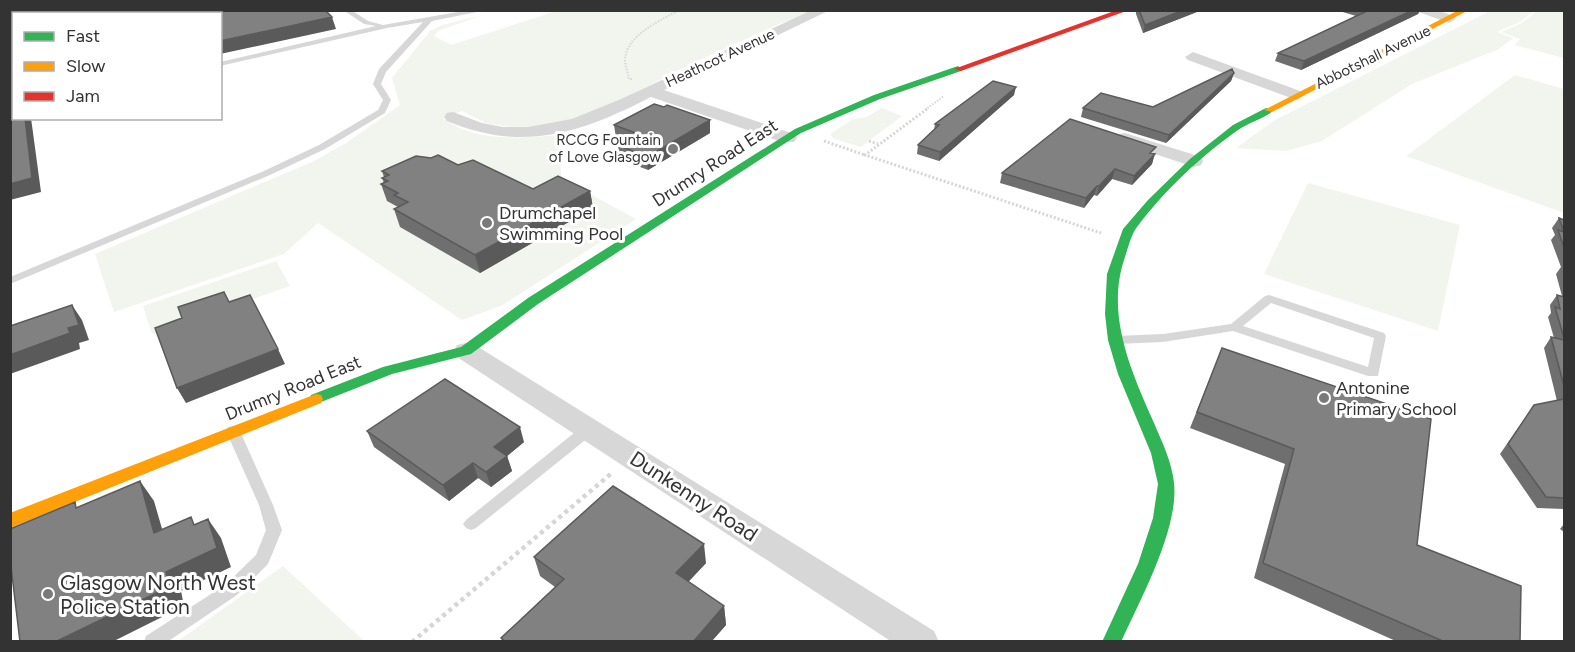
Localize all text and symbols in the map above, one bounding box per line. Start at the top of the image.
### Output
legend [12,12,222,120]
street label: Abbotshall Avenue [1312,21,1434,93]
text: Fast [66,25,100,47]
street label: Heathcot Avenue [663,25,777,91]
text: Slow [66,55,105,77]
text: Jam [66,85,100,107]
street label: Drumry Road East [648,114,782,212]
place label: RCCG Fountain of Love Glasgow [549,131,661,166]
marker: RCCG Fountain of Love Glasgow [666,142,680,156]
place label: Drumchapel Swimming Pool [499,202,623,245]
marker: Drumchapel Swimming Pool [480,216,494,230]
street label: Drumry Road East [222,351,364,425]
place label: Antonine Primary School [1336,377,1457,420]
marker: Antonine Primary School [1317,391,1331,405]
street label: Dunkenny Road [625,445,763,547]
place label: Glasgow North West Police Station [60,570,256,619]
marker: Glasgow North West Police Station [41,587,55,601]

